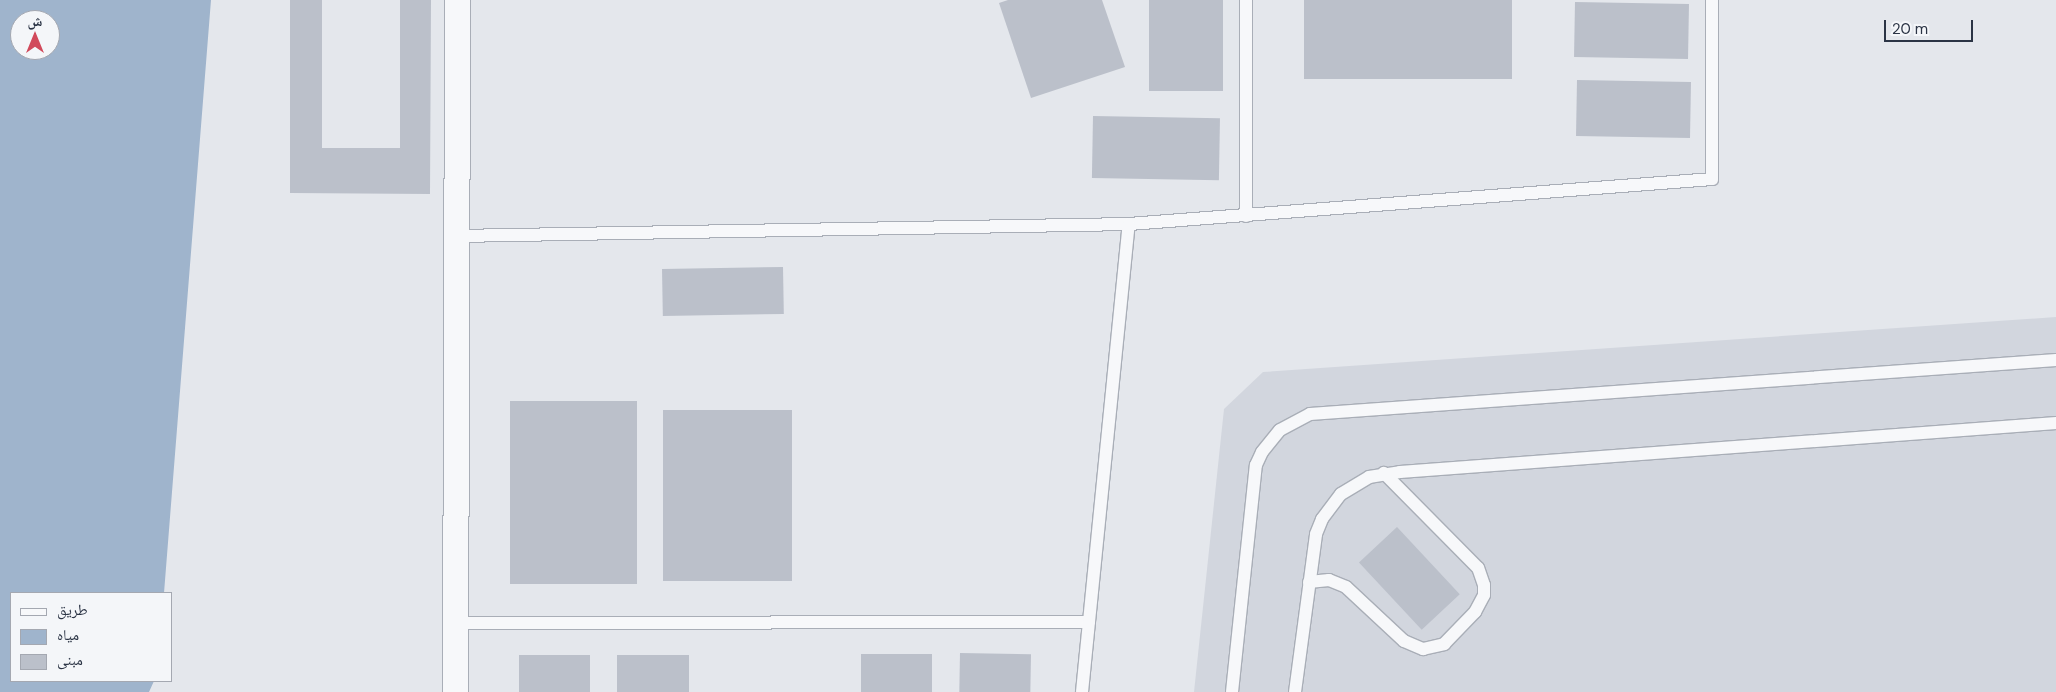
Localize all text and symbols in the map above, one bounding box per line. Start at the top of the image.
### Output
north arrow [10,10,60,60]
scale bar [1886,10,1975,42]
text: ش [28,12,42,30]
text: 20 m [1892,19,1928,39]
legend [10,592,172,682]
text: طريق [57,600,88,620]
text: مياه [57,625,79,645]
text: مبنى [57,650,83,670]

